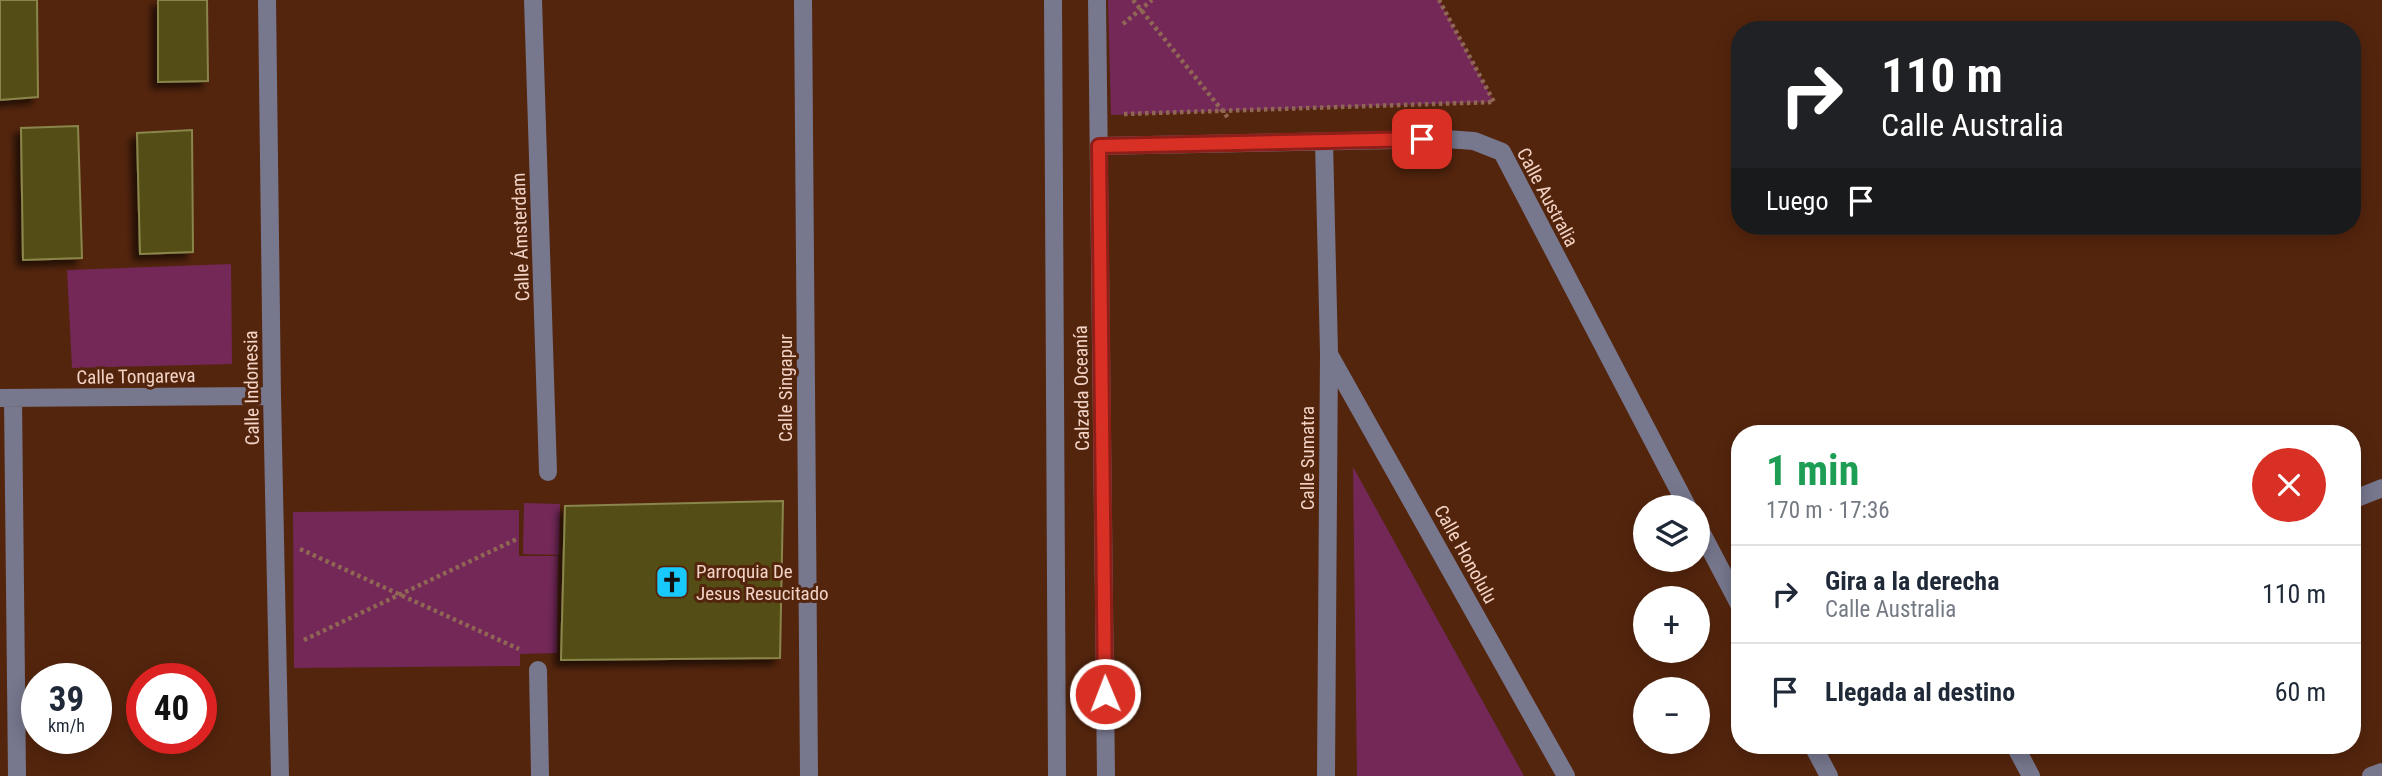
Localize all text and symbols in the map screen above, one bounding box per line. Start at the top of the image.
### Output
text: 110 m [1881,47,2003,104]
icon: right [1766,49,1857,140]
text: Calle Australia [1881,106,2064,144]
pin [1392,109,1452,169]
icon: arrive [1403,120,1441,158]
street label: Calle Australia [1512,144,1583,251]
street label: Calle Ámsterdam [507,172,534,302]
icon: arrive [1842,182,1880,220]
text: Luego [1766,186,1828,216]
street label: Calzada Oceanía [1069,325,1094,451]
street label: Calle Indonesia [239,330,264,446]
street label: Calle Singapur [774,334,797,442]
street label: Calle Tongareva [76,364,196,389]
street label: Calle Sumatra [1296,406,1319,510]
text: 1 min [1766,446,1859,495]
button: close [2252,448,2326,522]
map controls [1633,495,1710,754]
button: layers [1633,495,1710,572]
text: 170 m · 17:36 [1766,497,1890,524]
street label: Calle Honolulu [1429,501,1502,607]
place label: Parroquia De Jesus Resucitado [696,560,829,605]
church icon: Parroquia De Jesus Resucitado [653,563,691,601]
text: Gira a la derecha [1825,566,1999,596]
icon: right [1766,575,1804,613]
text: 110 m [2262,579,2326,609]
button: + [1633,586,1710,663]
text: Calle Australia [1825,596,1956,623]
position arrow [1068,657,1142,731]
speed limit sign: 40 [126,663,217,754]
icon: arrive [1766,673,1804,711]
button: − [1633,677,1710,754]
text: Llegada al destino [1825,677,2015,707]
text: 60 m [2275,677,2326,707]
text: 39 [49,679,84,720]
text: km/h [48,715,85,736]

